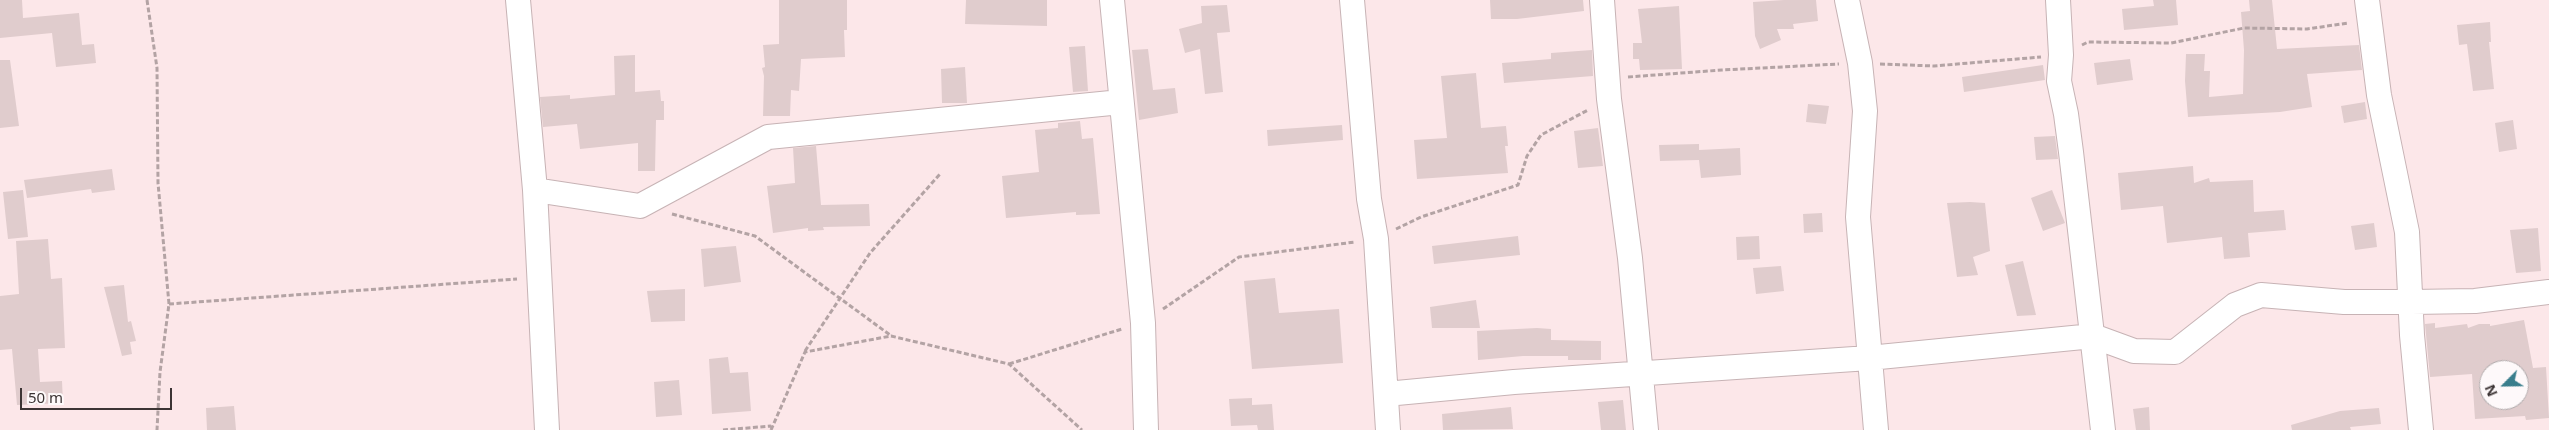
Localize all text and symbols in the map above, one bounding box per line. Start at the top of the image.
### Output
north arrow [2479,360,2529,410]
scale bar [22,378,175,410]
text: N [2480,382,2502,400]
text: 50 m [28,387,63,407]

